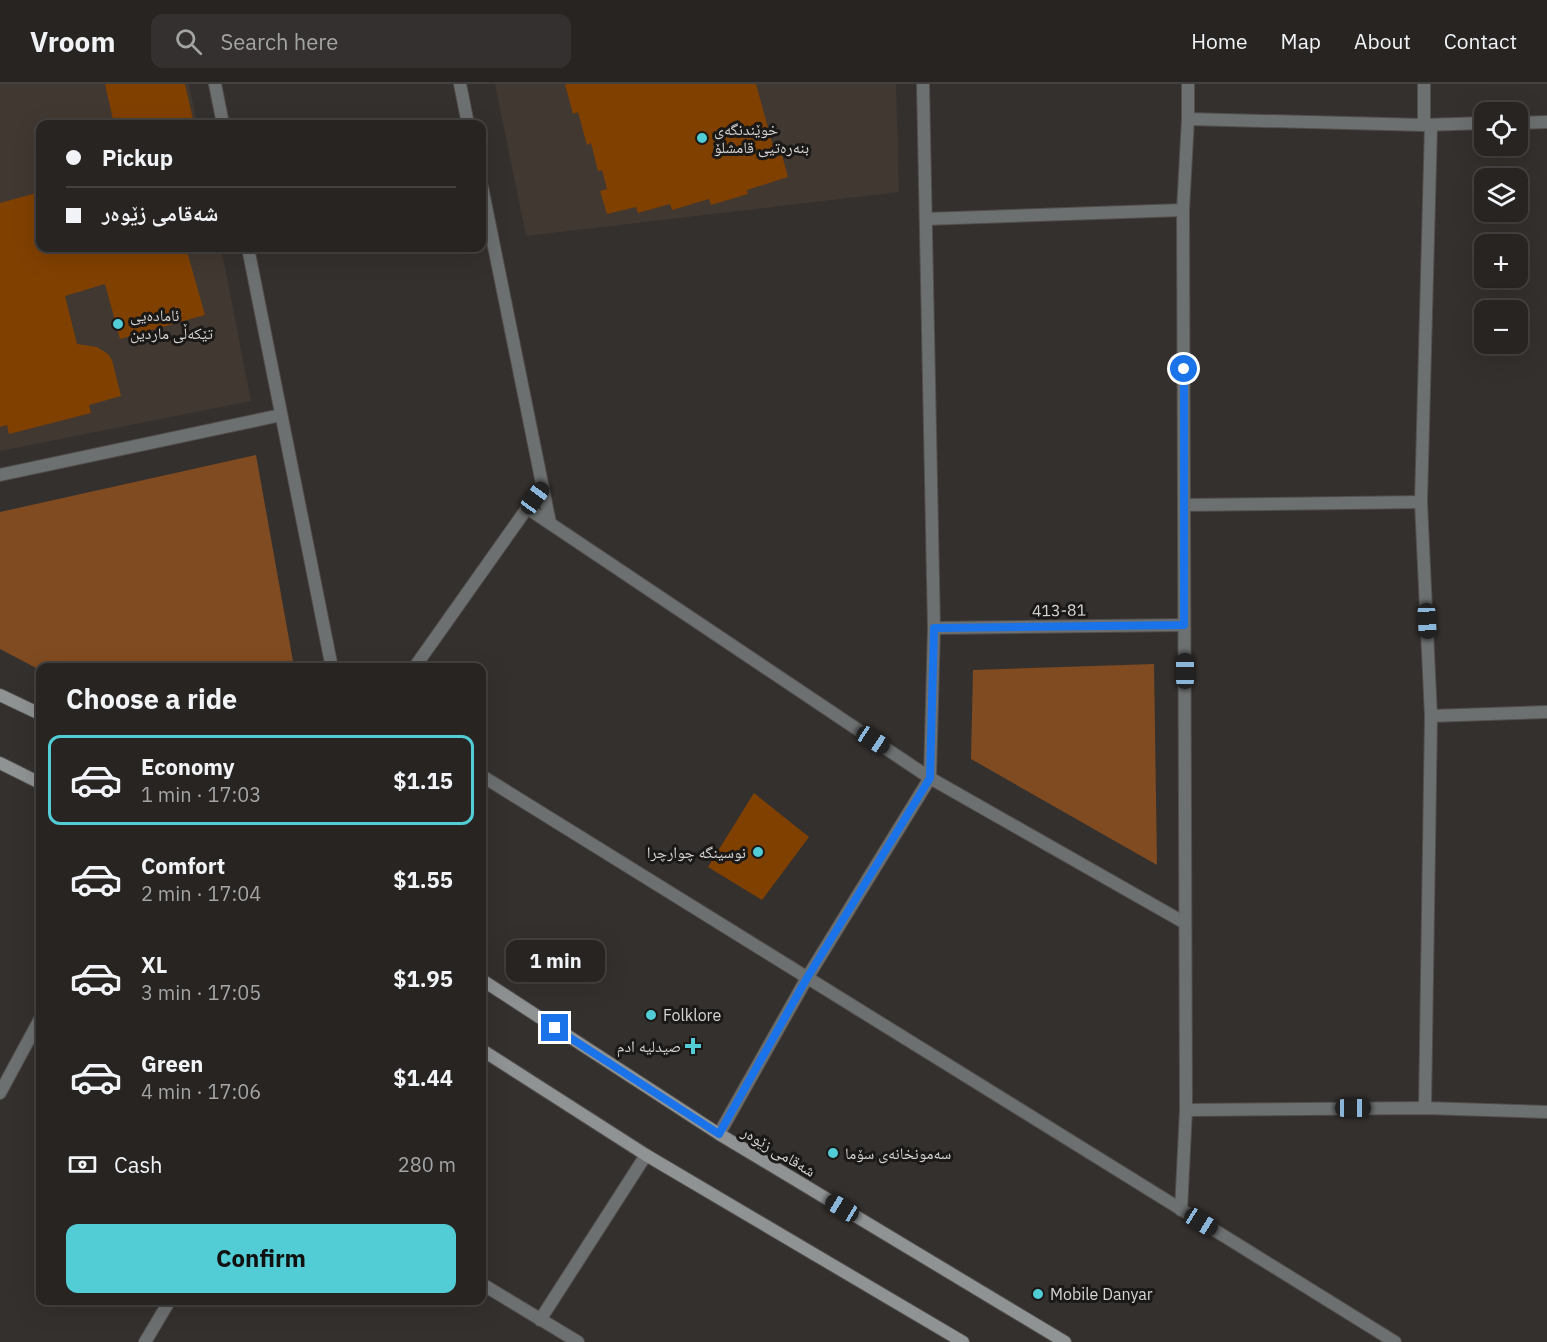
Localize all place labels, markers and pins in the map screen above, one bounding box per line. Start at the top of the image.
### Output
place label: خوێندنگەی بنەرەتیی قامشلۆ [714,119,809,158]
marker: خوێندنگەی بنەرەتیی قامشلۆ [695,131,709,145]
place label: ئامادەیی تێکەڵی ماردین [130,305,213,344]
marker: ئامادەیی تێکەڵی ماردین [111,317,125,331]
place label: نوسینگە چوارچرا [647,842,746,862]
marker: نوسینگە چوارچرا [751,845,765,859]
place label: Folklore [663,1005,721,1025]
marker: Folklore [644,1008,658,1022]
place label: صیدلیە ادم [617,1036,681,1057]
marker: صیدلیە ادم [686,1039,700,1053]
place label: سەمونخانەی سۆما [845,1143,951,1164]
marker: سەمونخانەی سۆما [826,1146,840,1160]
place label: Mobile Danyar [1050,1284,1153,1304]
marker: Mobile Danyar [1031,1287,1045,1301]

